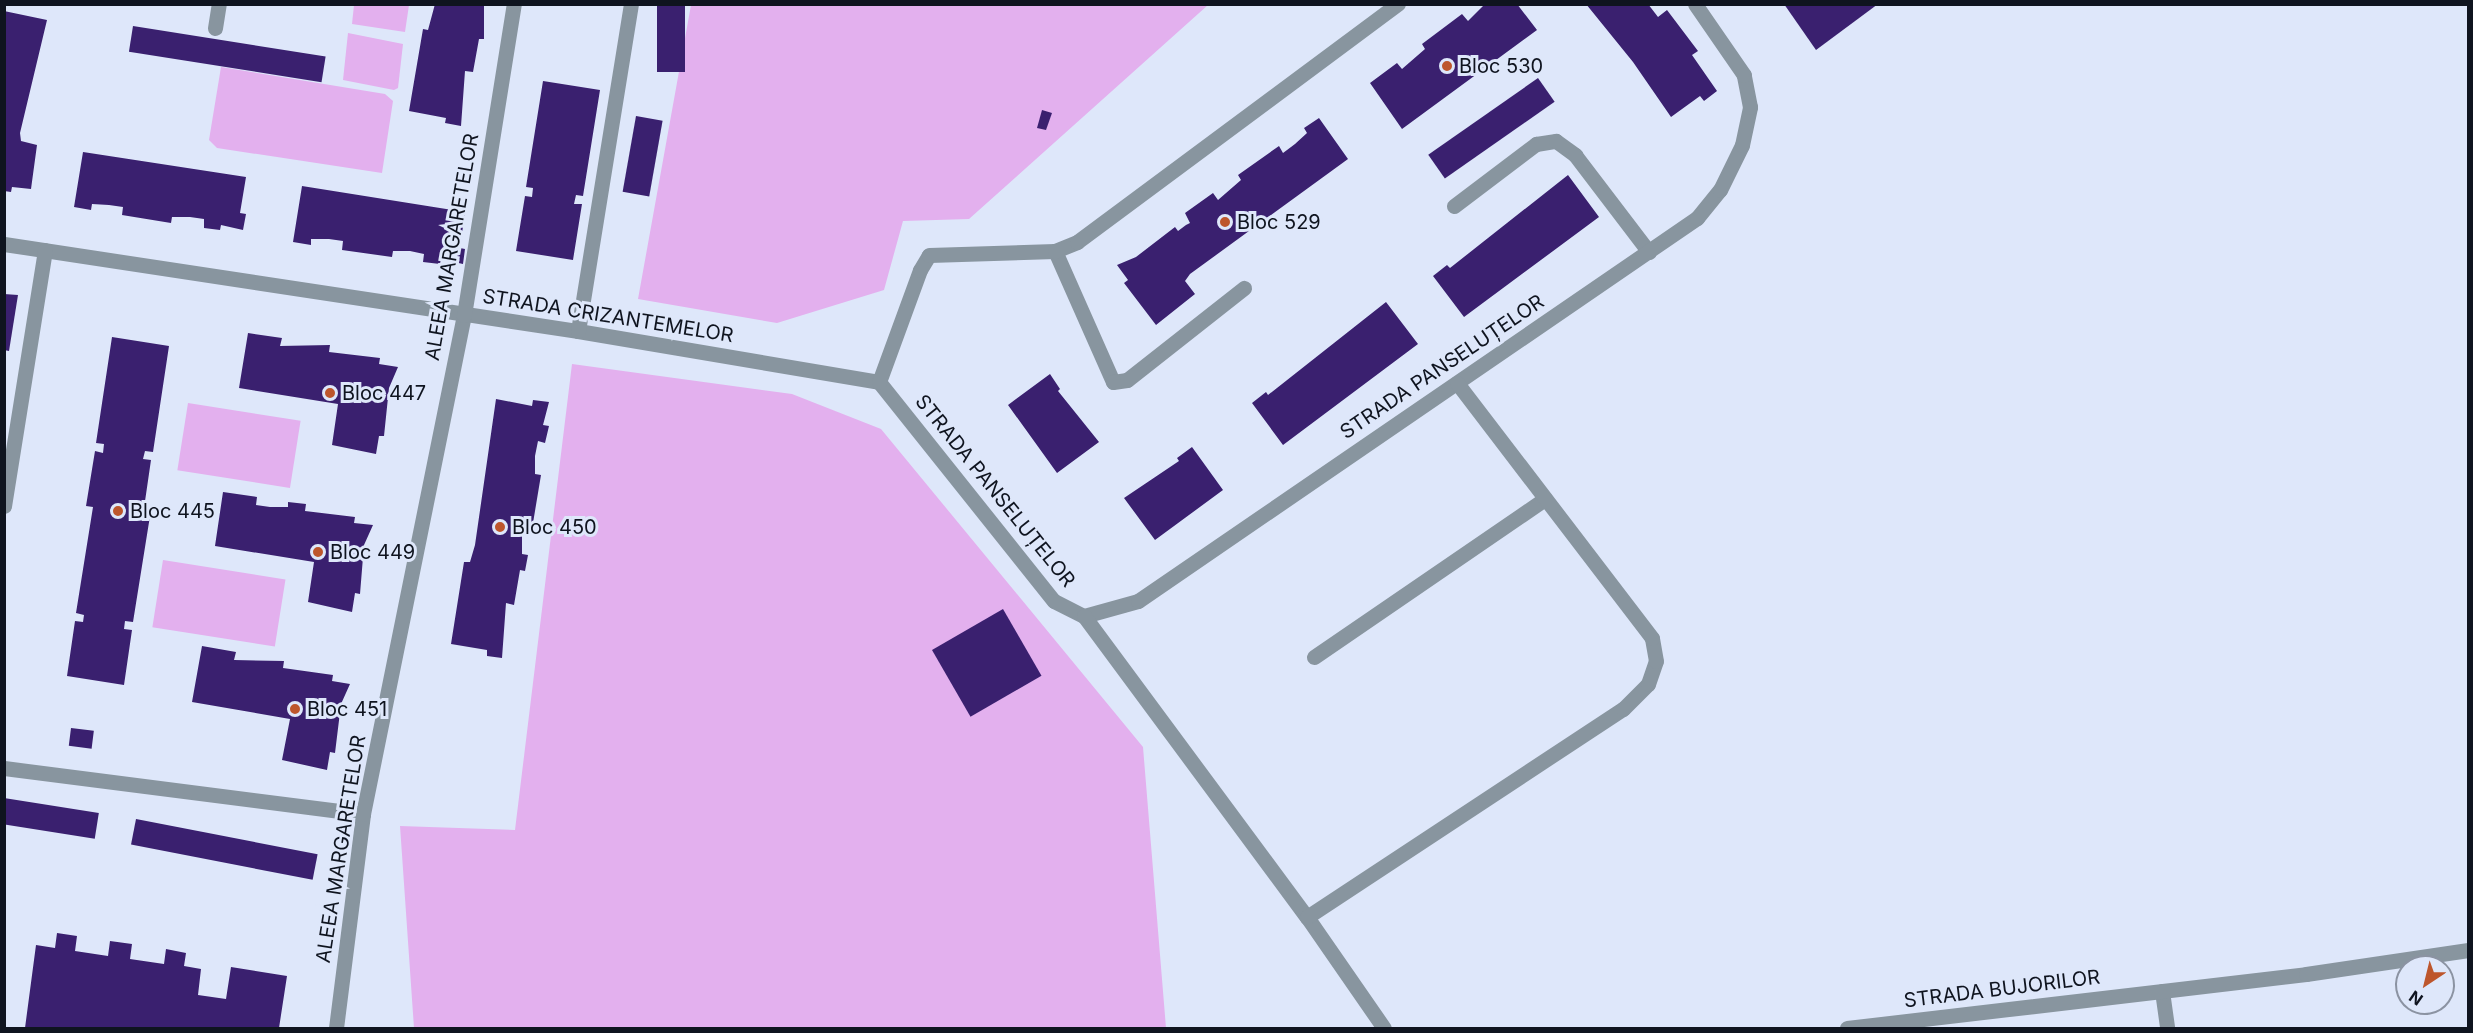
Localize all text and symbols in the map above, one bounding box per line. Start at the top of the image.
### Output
place label: Bloc 530 [1459,54,1543,78]
marker: Bloc 530 [1440,59,1454,73]
street label: ALEEA MARGARETELOR [420,132,484,362]
place label: Bloc 529 [1237,210,1321,234]
marker: Bloc 529 [1218,215,1232,229]
street label: STRADA CRIZANTEMELOR [481,284,735,348]
street label: STRADA PANSELUȚELOR [1336,290,1548,444]
place label: Bloc 447 [342,381,426,405]
marker: Bloc 447 [323,386,337,400]
street label: STRADA PANSELUȚELOR [910,390,1080,592]
place label: Bloc 445 [130,499,215,523]
marker: Bloc 445 [111,504,125,518]
place label: Bloc 450 [512,515,597,539]
marker: Bloc 450 [493,520,507,534]
place label: Bloc 449 [330,540,415,564]
marker: Bloc 449 [311,545,325,559]
place label: Bloc 451 [307,697,387,721]
marker: Bloc 451 [288,702,302,716]
street label: ALEEA MARGARETELOR [311,733,371,965]
north arrow [2395,955,2455,1015]
street label: STRADA BUJORILOR [1903,965,2101,1013]
text: N [2405,986,2427,1010]

